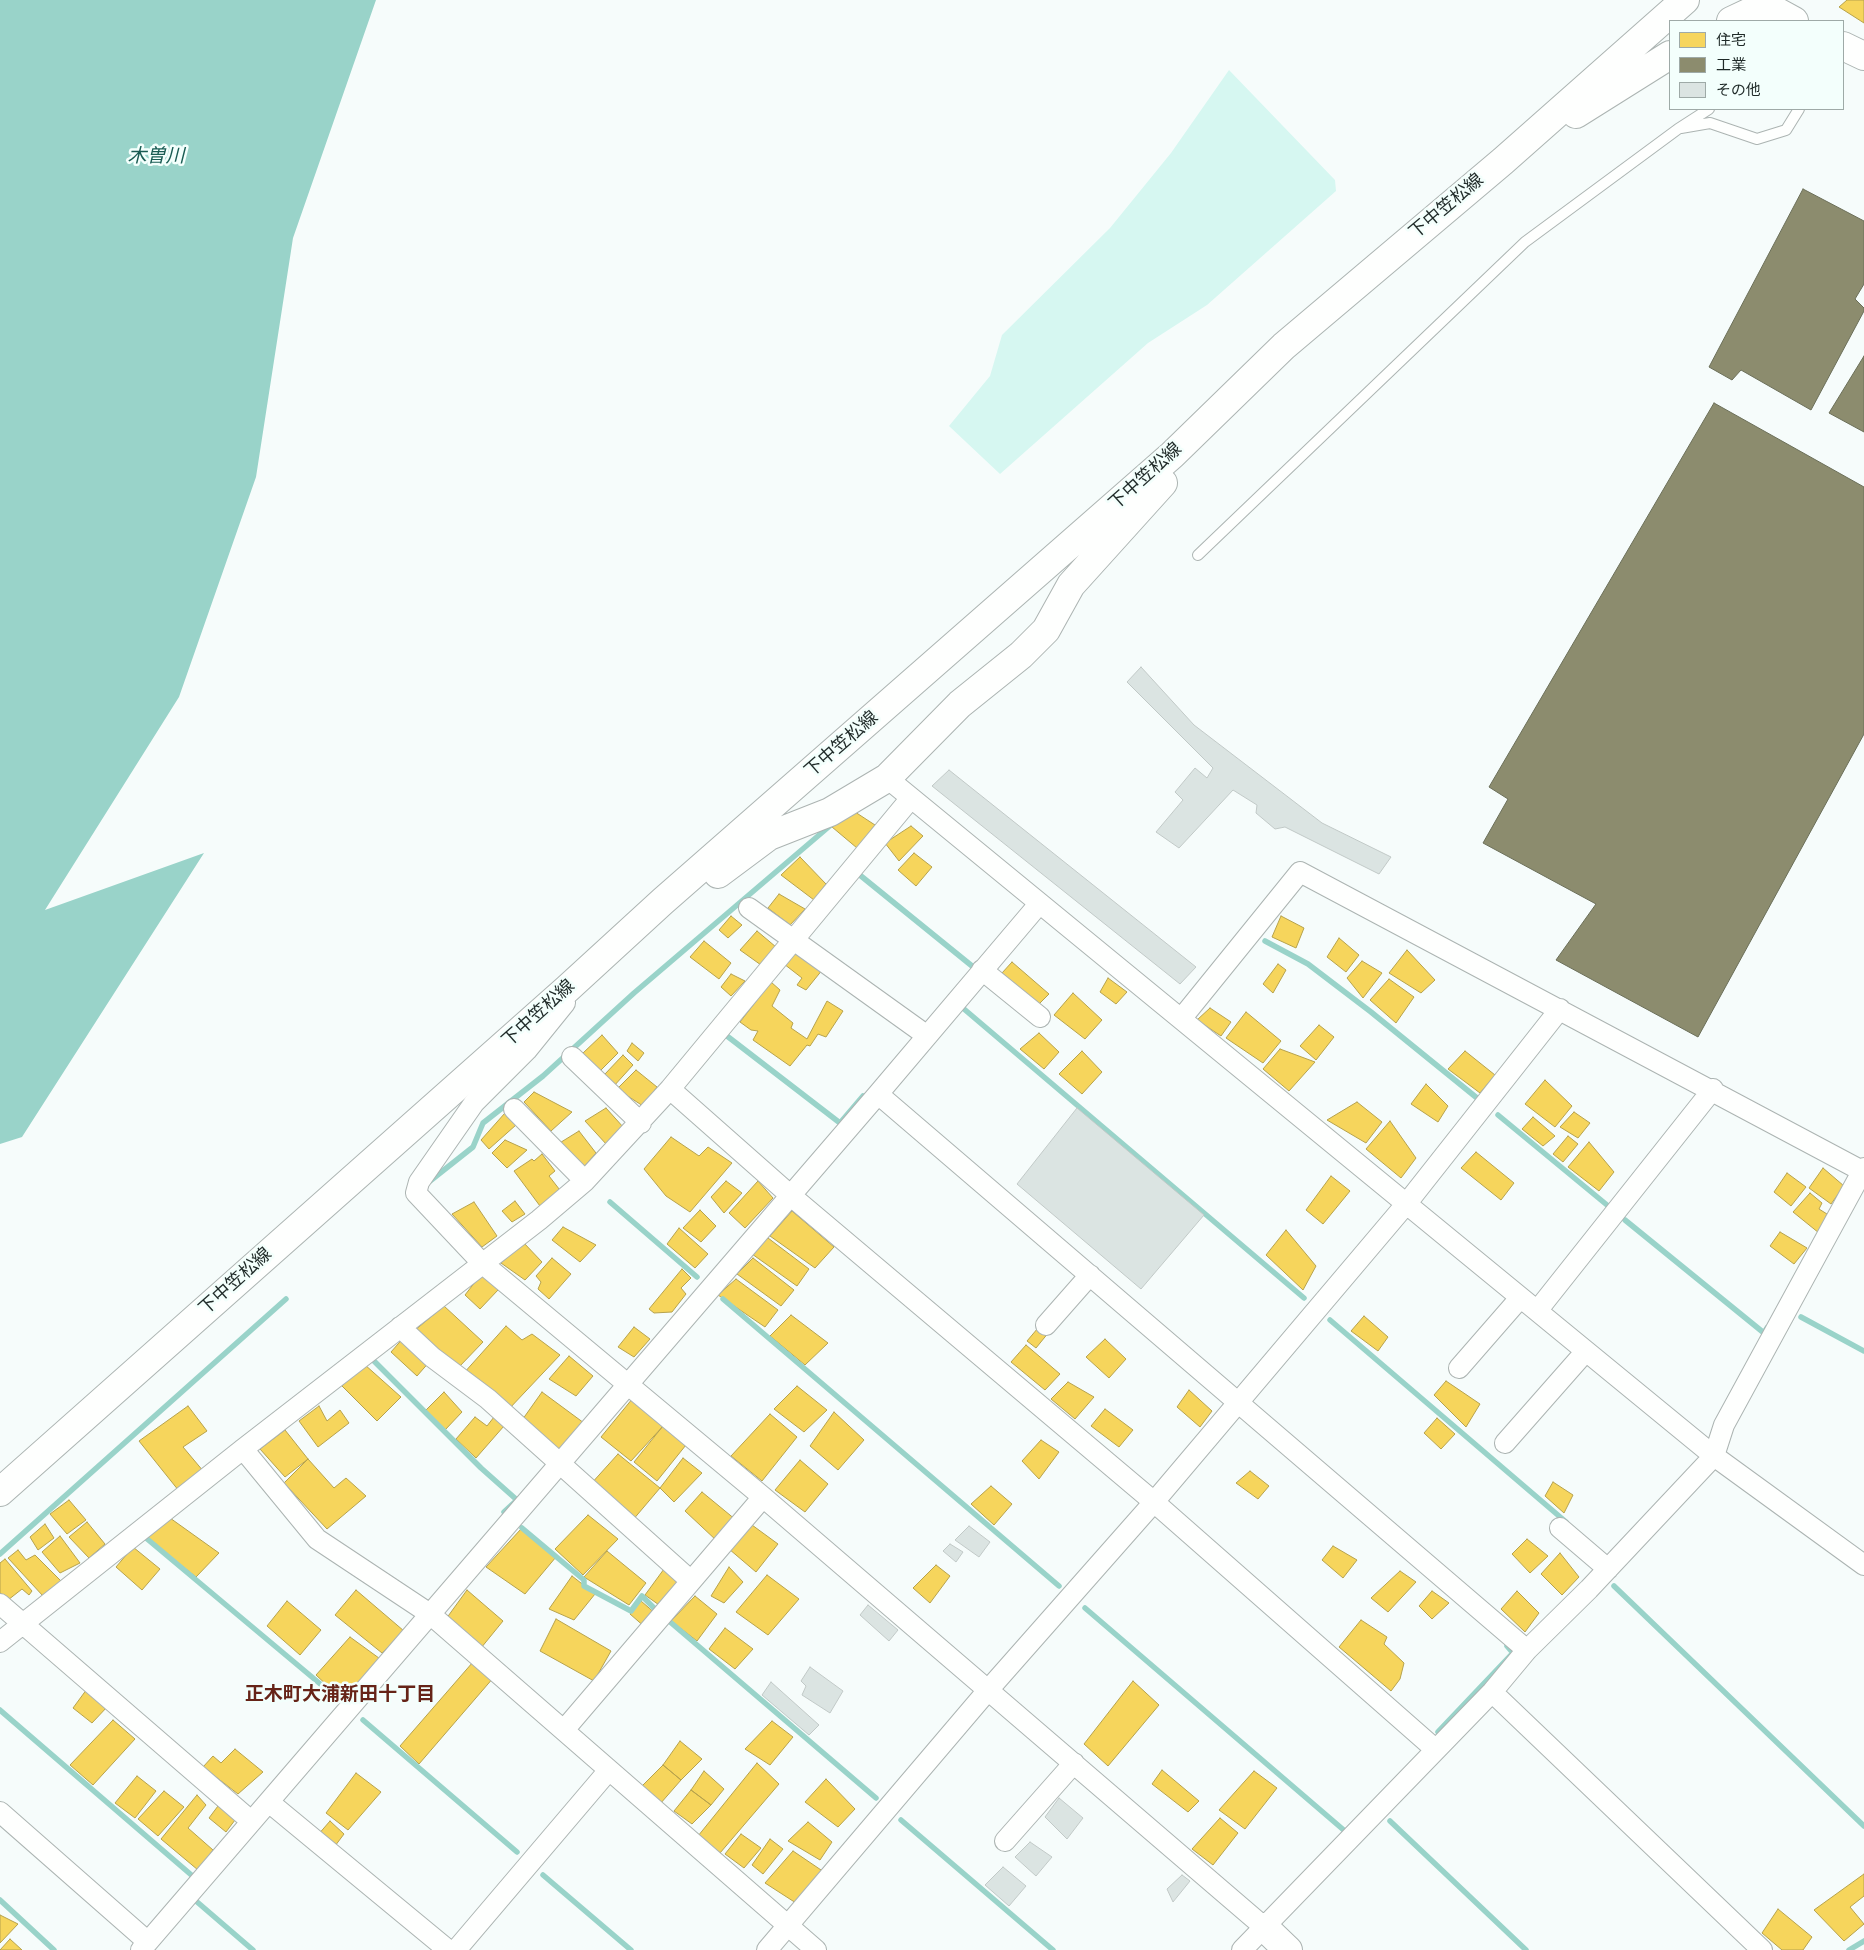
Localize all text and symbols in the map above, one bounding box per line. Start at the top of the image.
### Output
legend [1669,20,1844,110]
text: 住宅 [1716,28,1746,51]
text: 工業 [1716,53,1746,76]
text: その他 [1716,78,1761,101]
water label: 木曽川 [128,146,184,168]
street label: 下中笠松線 [1406,170,1488,244]
street label: 下中笠松線 [1105,439,1187,515]
street label: 下中笠松線 [801,707,883,783]
street label: 下中笠松線 [498,976,580,1052]
street label: 下中笠松線 [195,1244,277,1320]
district label: 正木町大浦新田十丁目 [245,1684,435,1706]

